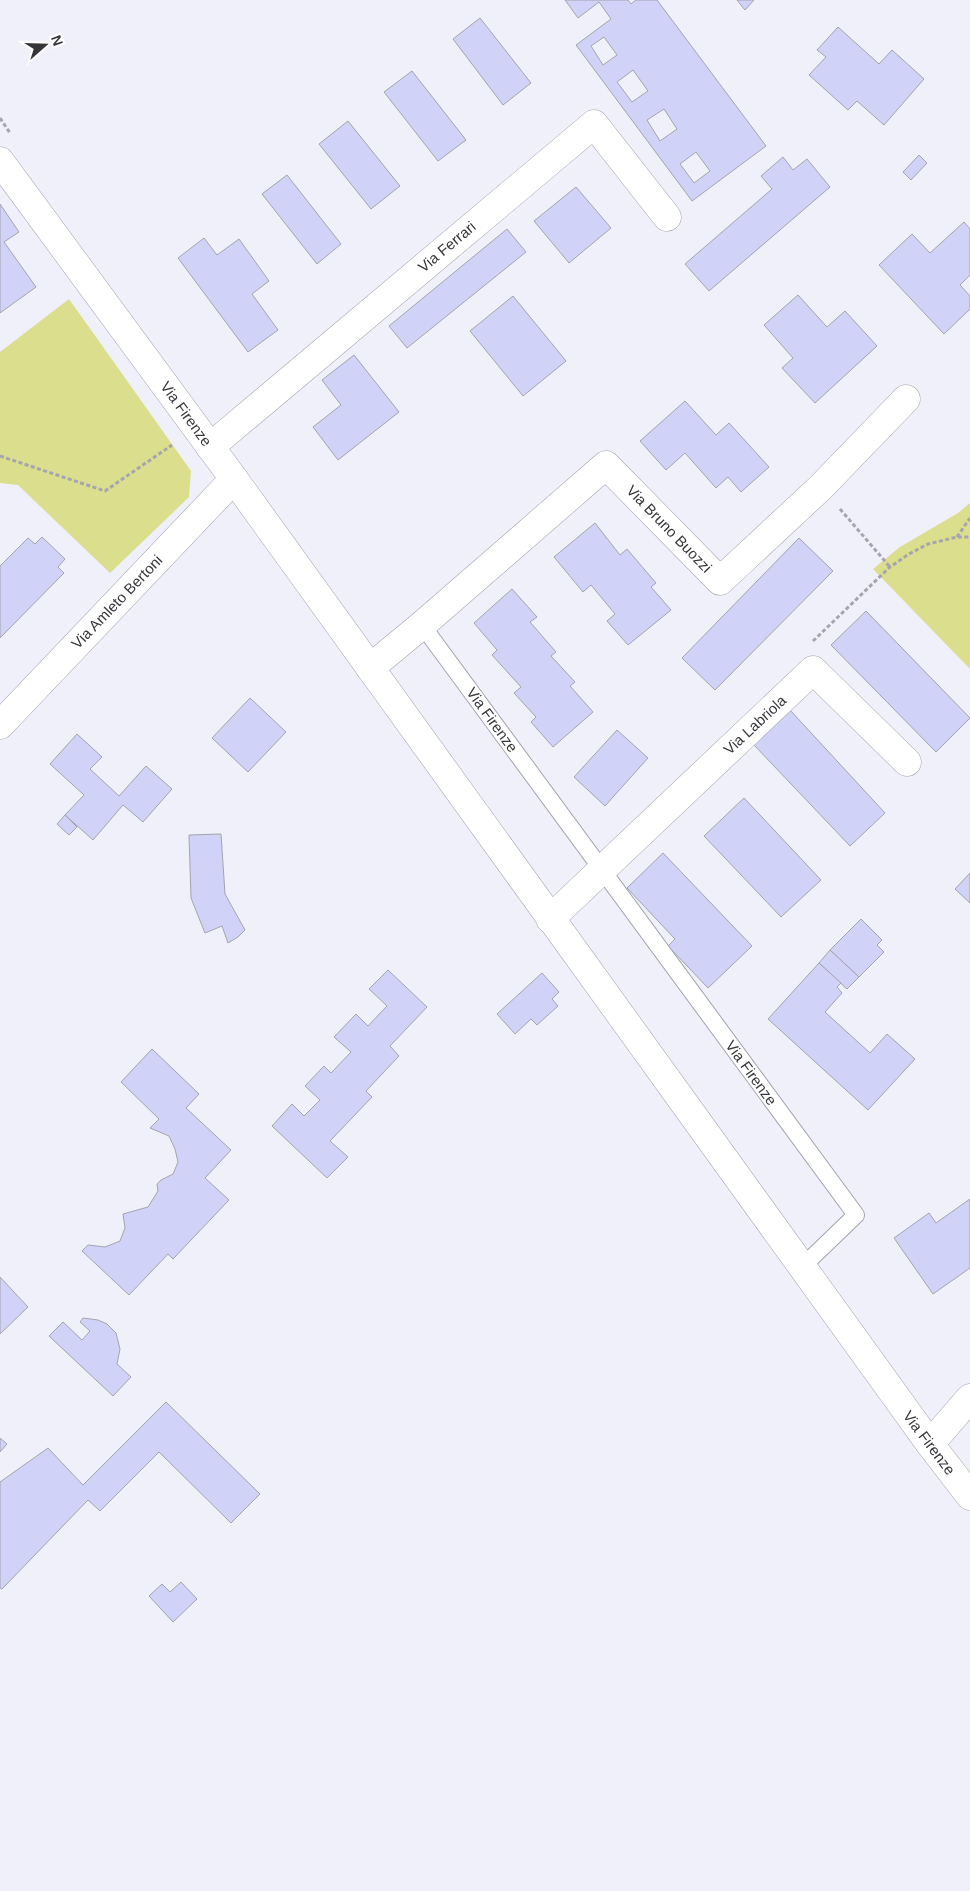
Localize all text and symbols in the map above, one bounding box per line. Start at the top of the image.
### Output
north arrow [20,20,70,70]
text: N [48,33,66,48]
street label: Via Ferrari [414,218,479,276]
street label: Via Firenze [157,378,215,449]
street label: Via Bruno Buozzi [623,481,715,576]
street label: Via Amleto Bertoni [68,551,166,652]
street label: Via Firenze [463,684,521,755]
street label: Via Labriola [720,691,790,758]
street label: Via Firenze [722,1037,780,1108]
street label: Via Firenze [900,1407,959,1478]

